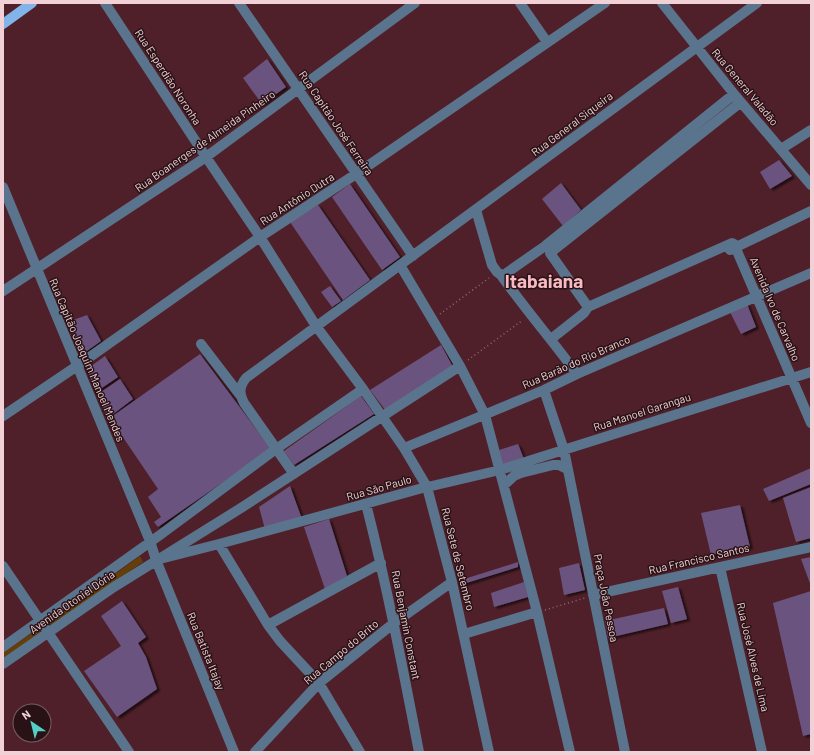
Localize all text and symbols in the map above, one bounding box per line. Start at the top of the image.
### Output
street label: Rua Esperdião Noronha [133,26,204,127]
street label: Rua General Valadão [709,46,781,128]
street label: Rua Capitão José Ferreira [297,68,376,177]
street label: Rua Boanerges de Almeida Pinheiro [132,87,277,194]
street label: Rua General Siqueira [528,89,615,158]
street label: Rua Antônio Dutra [257,170,336,227]
street label: Avenida Ivo de Carvalho [748,255,803,363]
district label: Itabaiana [505,269,583,292]
street label: Rua Capitão Joaquim Manoel Mendes [47,276,128,443]
street label: Rua Barão do Rio Branco [520,332,632,391]
street label: Rua Manoel Garangau [592,390,692,433]
street label: Rua São Paulo [345,472,413,503]
street label: Rua Sete de Setembro [439,506,478,612]
street label: Rua Francisco Santos [647,541,750,576]
street label: Praça João Pessoa [592,553,621,643]
street label: Avenida Otoniel Dória [27,567,117,636]
street label: Rua Benjamin Constant [390,569,423,681]
street label: Rua José Alves de Lima [735,601,772,713]
street label: Rua Batista Itajay [185,610,228,692]
street label: Rua Campo do Brito [301,617,381,687]
north arrow [12,703,52,743]
text: N [19,707,33,722]

